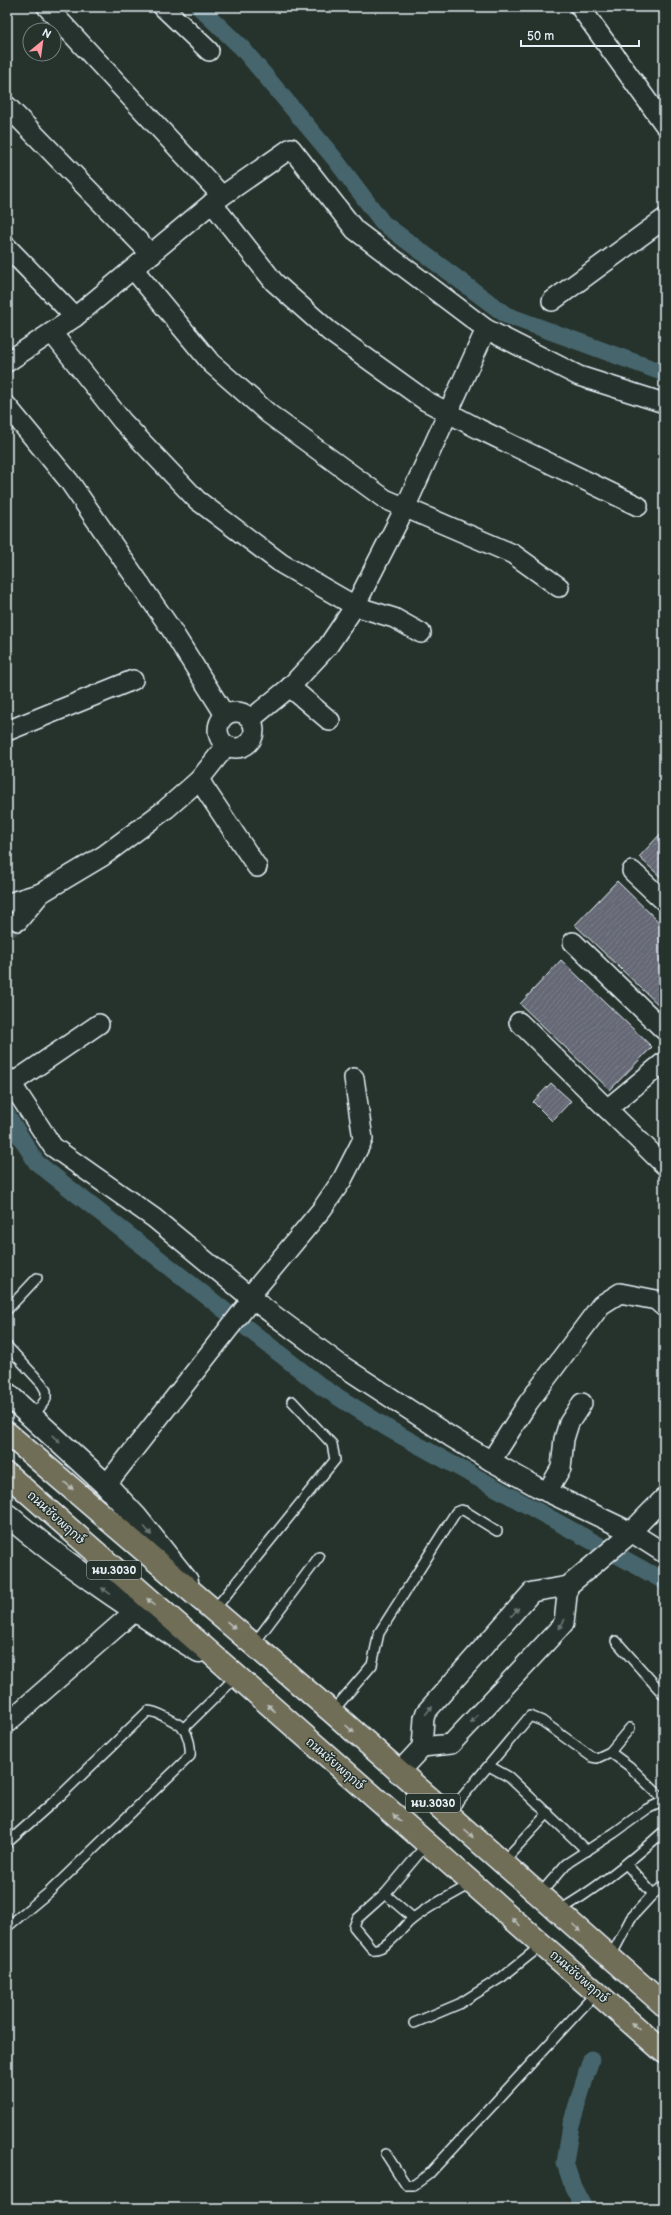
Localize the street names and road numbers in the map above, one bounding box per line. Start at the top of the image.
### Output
street label: ถนนชัยพฤกษ์ [24,1487,89,1548]
road number: นบ.3030 [87,1561,141,1579]
street label: ถนนชัยพฤกษ์ [303,1734,369,1794]
road number: นบ.3030 [406,1794,460,1812]
street label: ถนนชัยพฤกษ์ [547,1947,613,2007]

